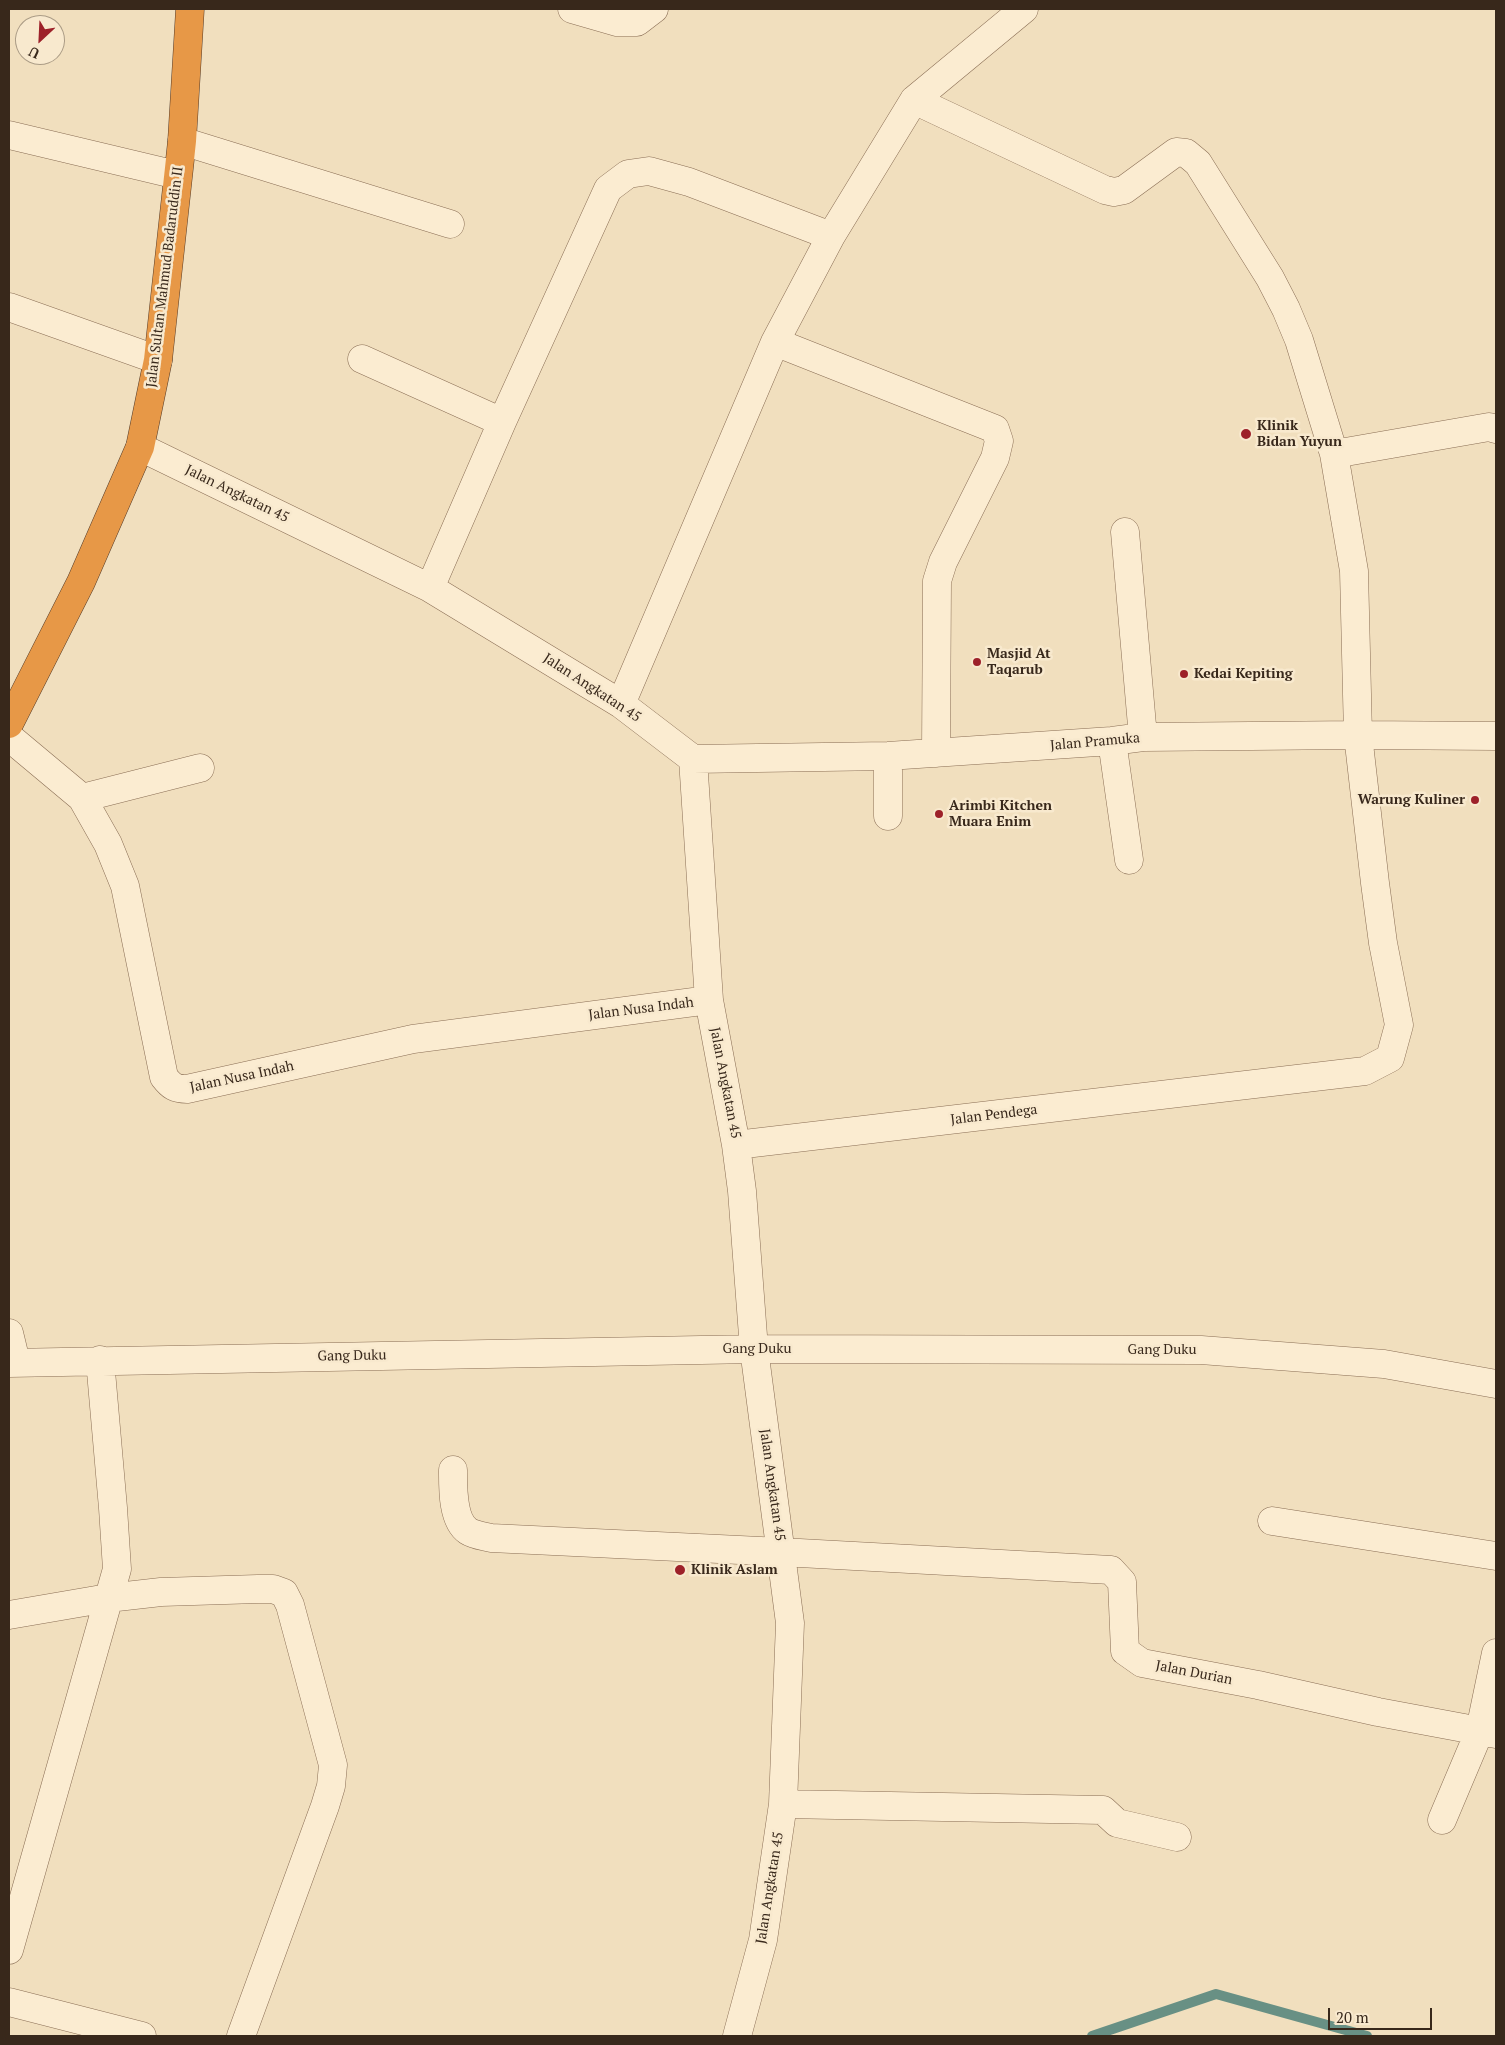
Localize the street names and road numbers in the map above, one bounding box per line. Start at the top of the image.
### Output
street label: Jalan Sultan Mahmud Badaruddin II [143,166,187,388]
street label: Jalan Angkatan 45 [182,462,292,526]
street label: Jalan Angkatan 45 [540,650,644,726]
street label: Jalan Pramuka [1049,730,1141,754]
street label: Jalan Nusa Indah [587,994,695,1024]
street label: Jalan Angkatan 45 [706,1026,744,1140]
street label: Jalan Nusa Indah [188,1058,296,1096]
street label: Jalan Pendega [950,1101,1038,1129]
street label: Gang Duku [723,1341,791,1357]
street label: Gang Duku [1128,1342,1196,1358]
street label: Gang Duku [317,1347,387,1365]
street label: Jalan Angkatan 45 [756,1428,788,1542]
street label: Jalan Durian [1154,1657,1234,1689]
street label: Jalan Angkatan 45 [753,1831,787,1945]

